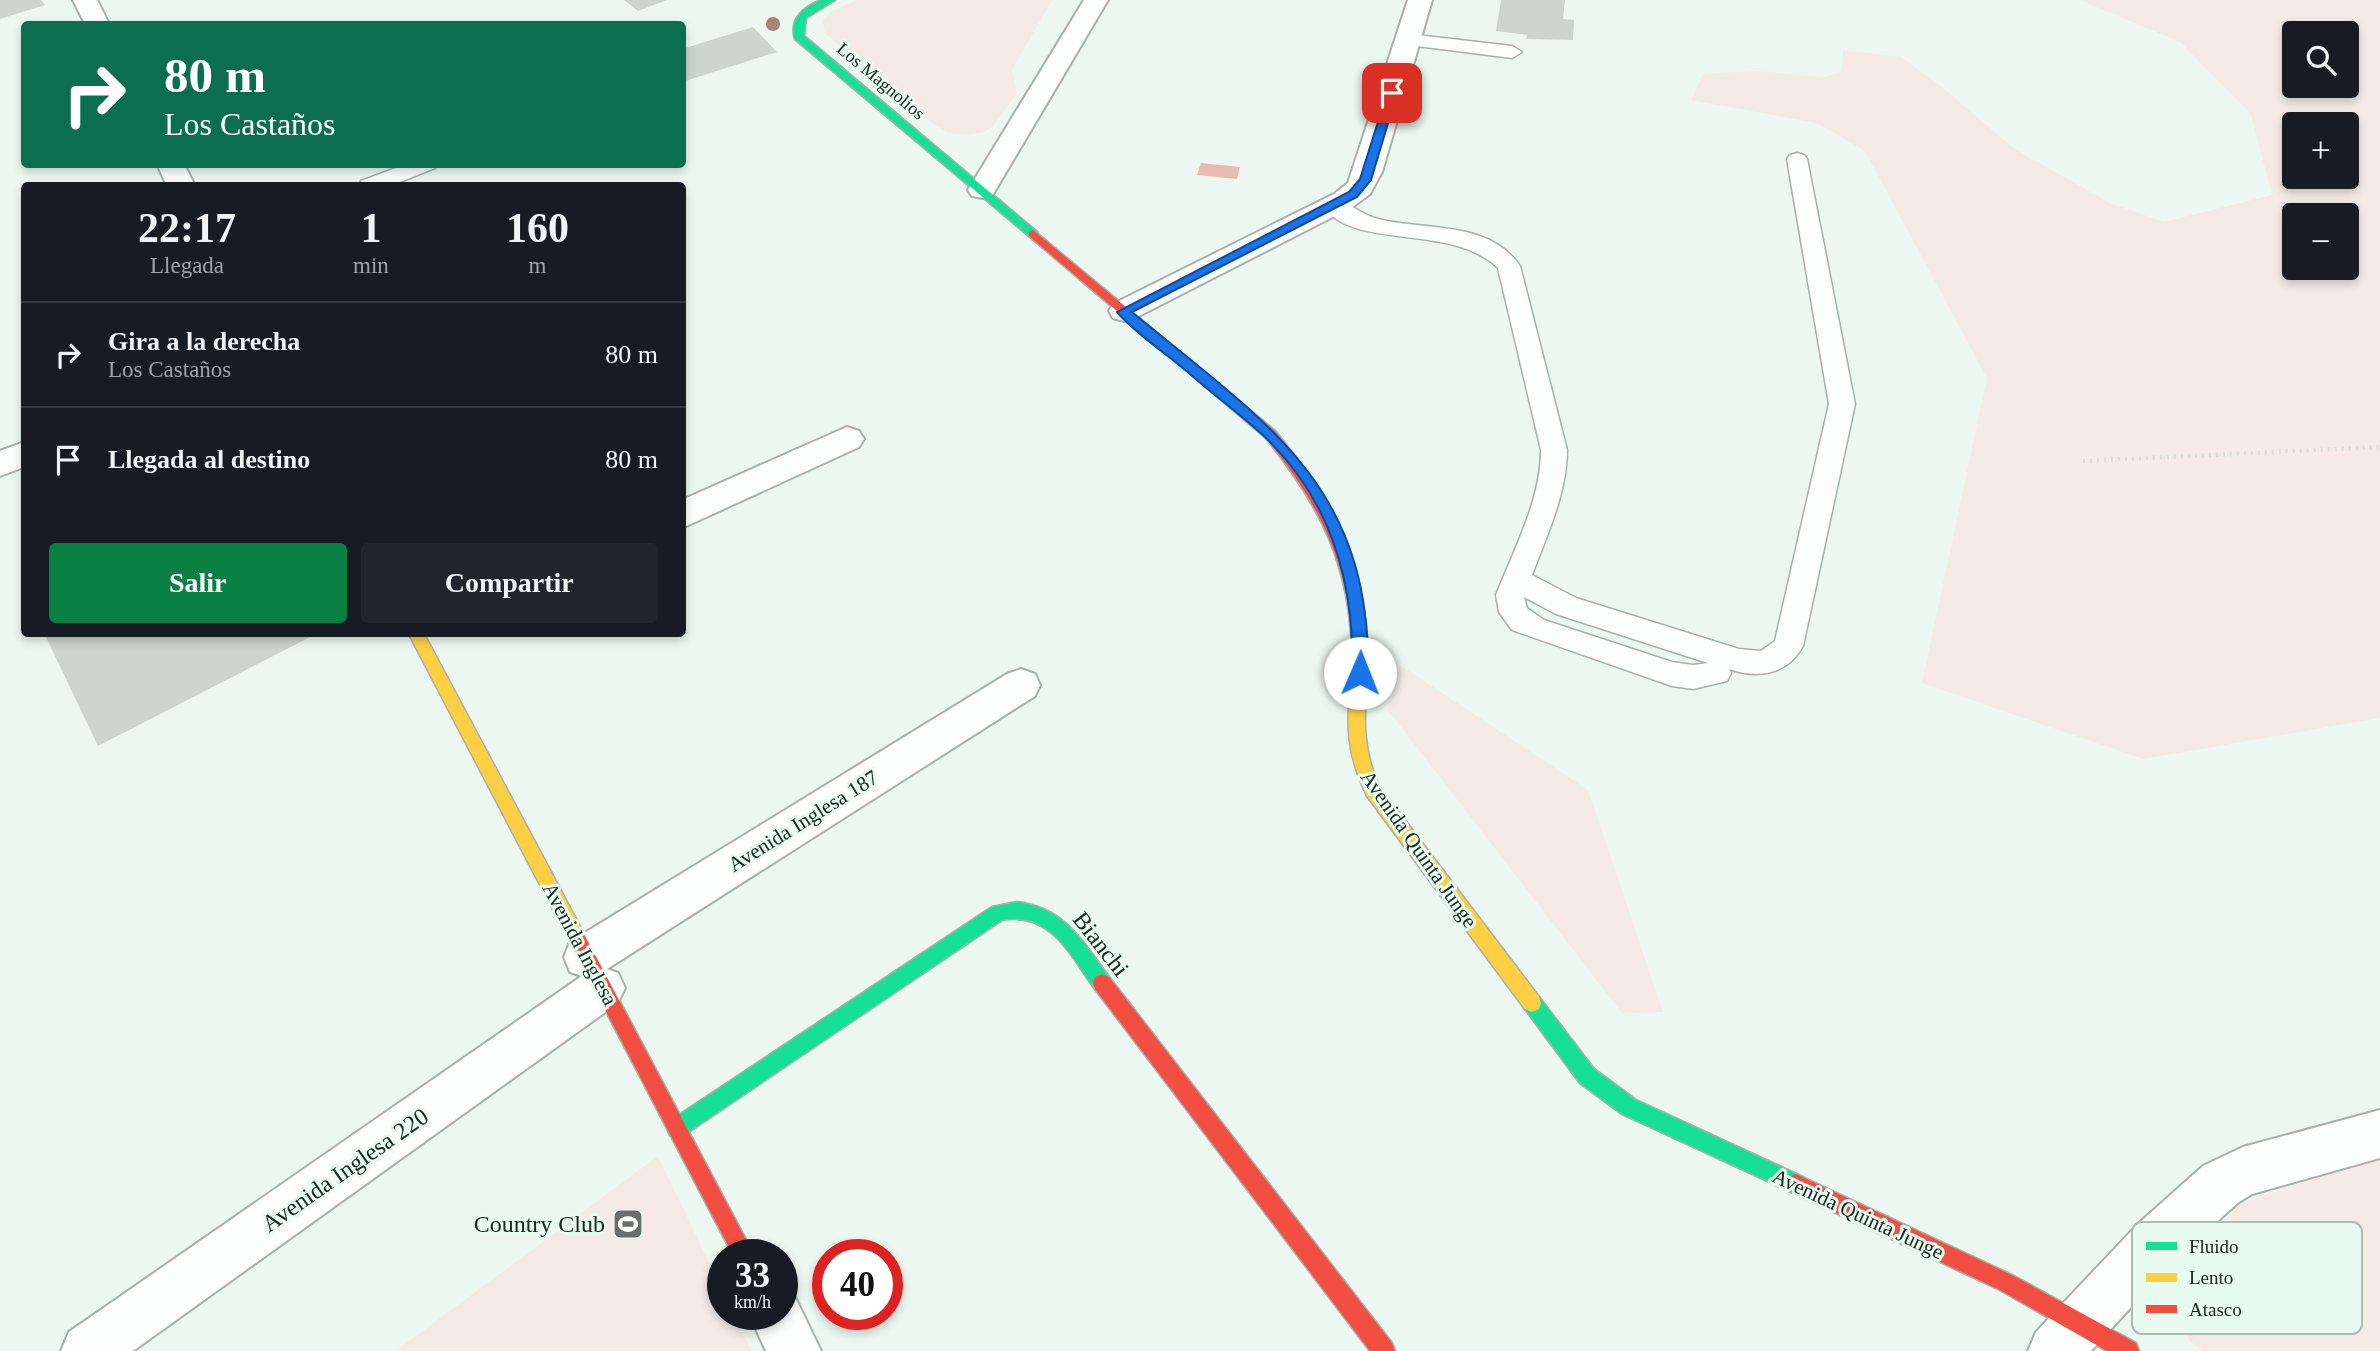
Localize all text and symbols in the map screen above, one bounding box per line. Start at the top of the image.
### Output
map controls [2282,21,2359,280]
button: search [2282,21,2359,98]
street label: Los Magnolios [833,38,929,124]
text: 80 m [164,48,266,103]
icon: right [49,49,140,140]
pin [1362,63,1422,123]
icon: arrive [1373,74,1411,112]
text: Los Castaños [164,106,336,142]
button: + [2282,112,2359,189]
button: − [2282,203,2359,280]
text: 22:17 [138,205,236,251]
text: 1 [360,205,381,251]
text: 160 [506,205,569,251]
text: Llegada [150,253,224,278]
text: min [353,253,389,278]
text: m [528,253,546,278]
text: Gira a la derecha [108,327,300,356]
icon: right [49,336,87,374]
text: 80 m [605,340,658,369]
text: Los Castaños [108,357,231,382]
icon: arrive [49,441,87,479]
text: Llegada al destino [108,445,310,474]
text: 80 m [605,445,658,474]
button: Salir [49,543,347,623]
button: Compartir [361,543,658,623]
position arrow [1323,636,1397,710]
street label: Avenida Inglesa 187 [724,765,882,877]
street label: Avenida Quinta Junge [1356,766,1482,932]
street label: Avenida Inglesa [538,879,623,1010]
street label: Bianchi [1068,907,1134,982]
street label: Avenida Inglesa 220 [257,1103,433,1237]
street label: Avenida Quinta Junge [1769,1164,1947,1264]
sports icon: Country Club [611,1207,645,1241]
place label: Country Club [474,1211,605,1237]
legend [2132,1222,2362,1334]
text: Fluido [2189,1236,2239,1257]
speed limit sign: 40 [812,1239,903,1330]
text: 33 [735,1256,770,1295]
text: Lento [2189,1267,2233,1288]
text: km/h [734,1292,771,1312]
text: Atasco [2189,1299,2242,1320]

